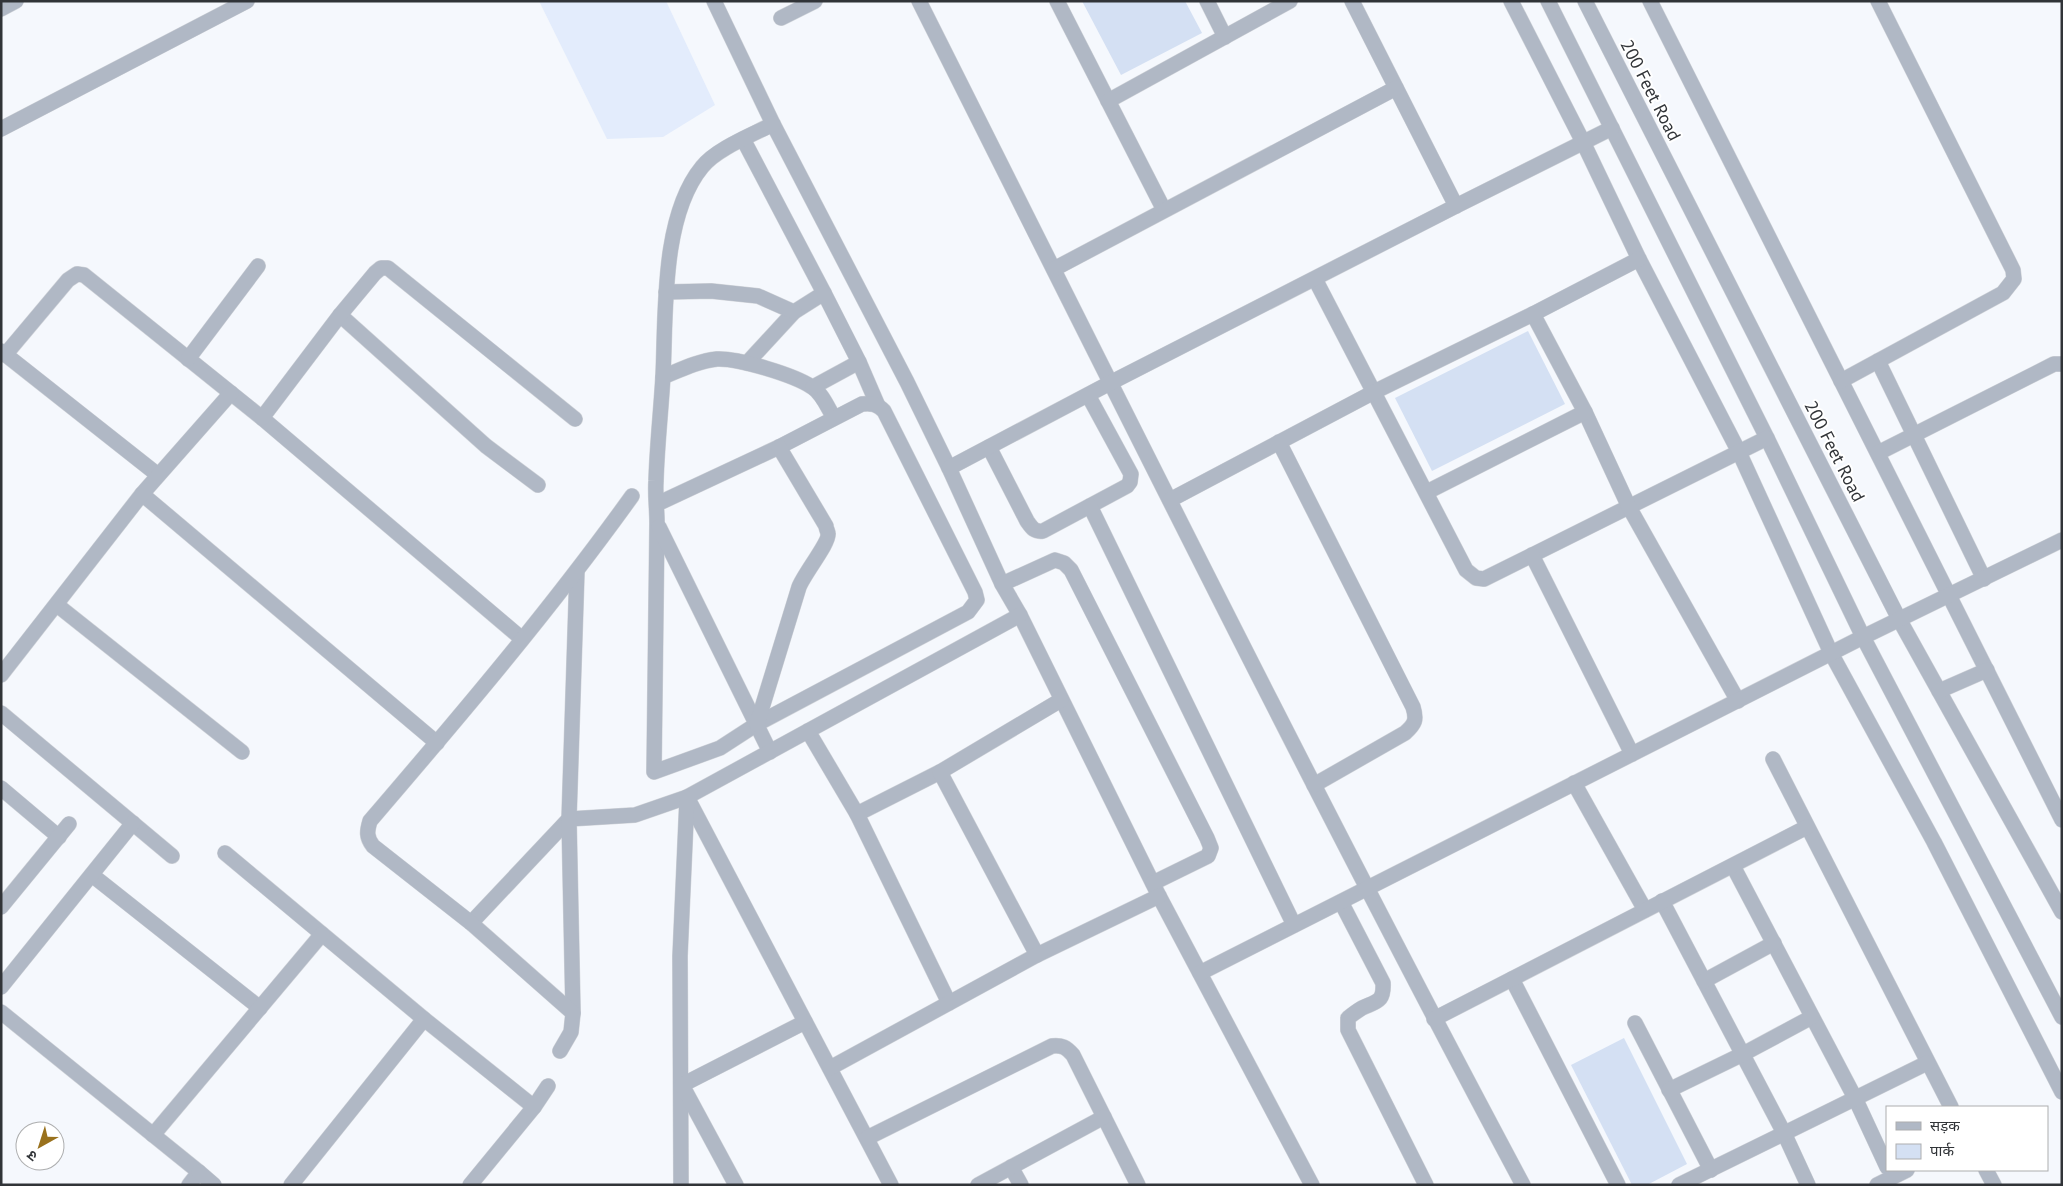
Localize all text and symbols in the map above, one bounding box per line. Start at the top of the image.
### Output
street label: 200 Feet Road [1616,35,1686,145]
street label: 200 Feet Road [1800,396,1870,506]
legend [1886,1106,2048,1171]
text: सड़क [1930,1116,1960,1135]
north arrow [15,1121,65,1171]
text: पार्क [1930,1141,1954,1160]
text: उ [22,1146,41,1166]

